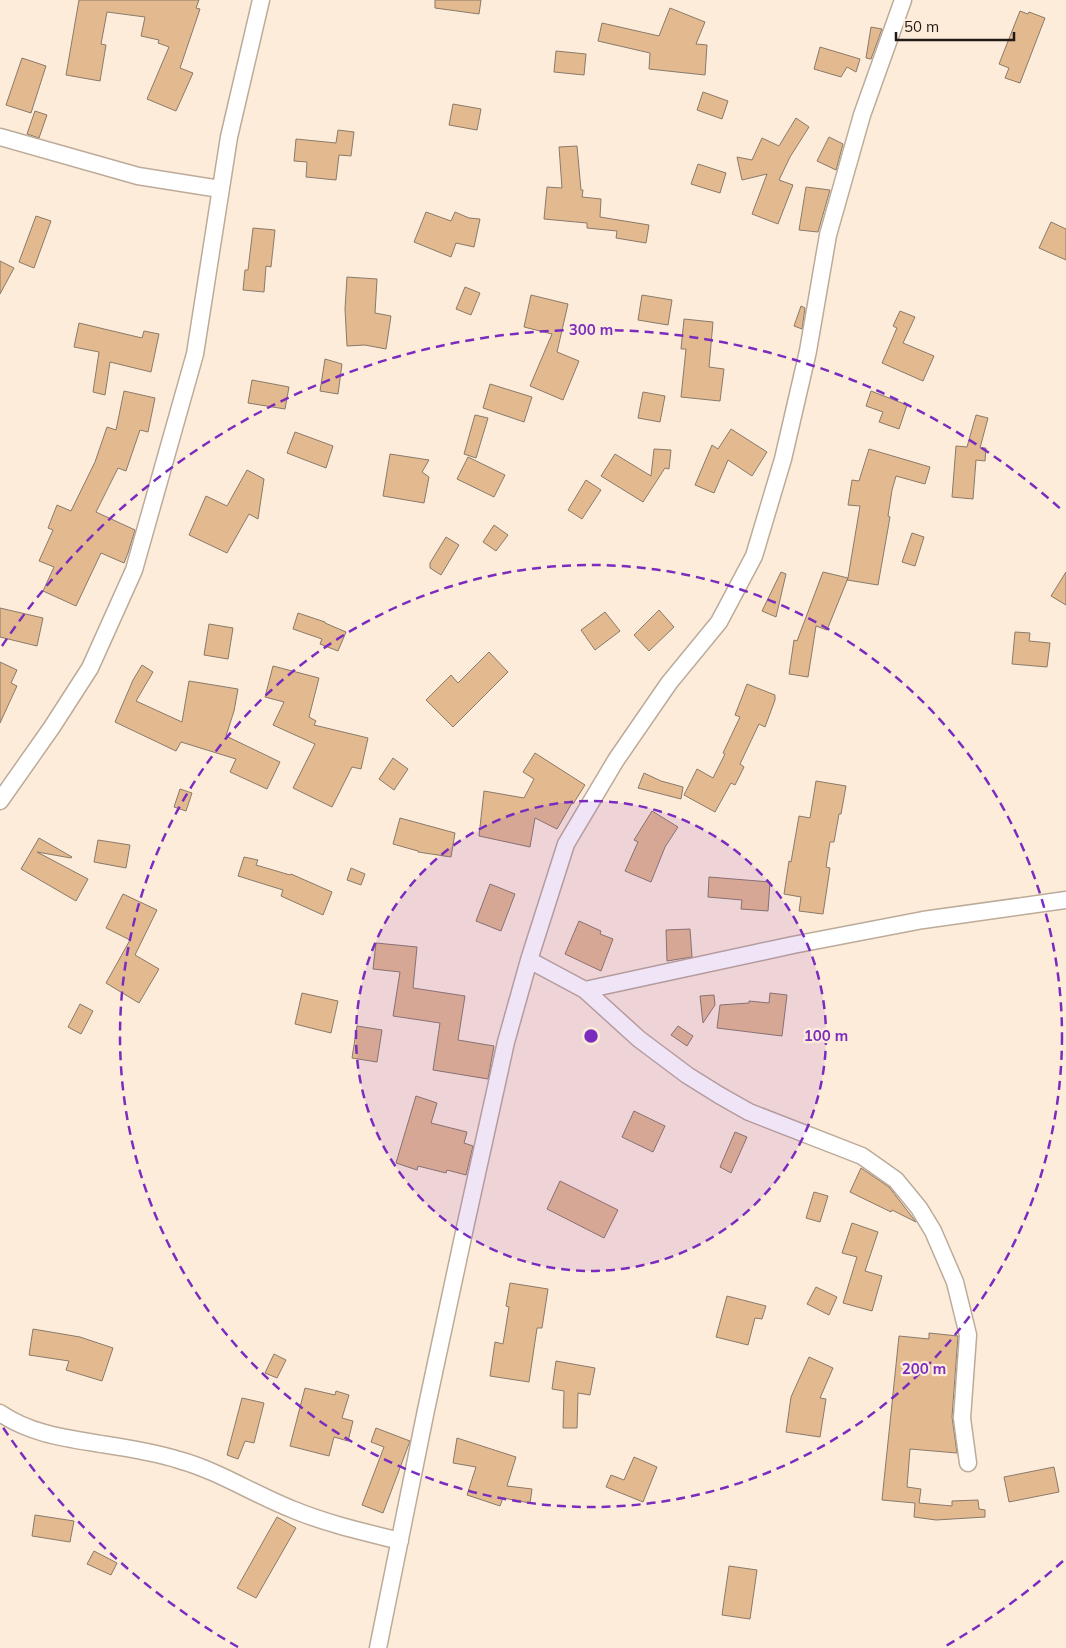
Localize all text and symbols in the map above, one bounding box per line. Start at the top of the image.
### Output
scale bar [896,10,1014,42]
text: 50 m [904,17,939,36]
text: 300 m [569,320,613,339]
text: 100 m [804,1026,848,1045]
centre of rings [582,1027,600,1045]
text: 200 m [902,1359,946,1378]

